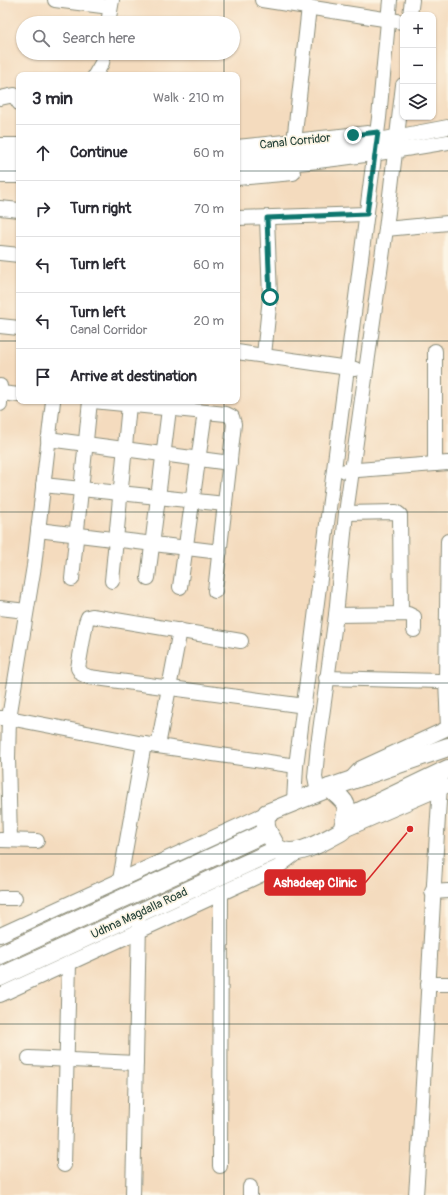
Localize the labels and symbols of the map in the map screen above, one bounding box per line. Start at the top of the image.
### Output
route end [344,126,362,144]
street label: Canal Corridor [259,130,332,153]
route start [261,288,279,306]
callout: Ashadeep Clinic [265,870,365,895]
text: Ashadeep Clinic [273,875,358,891]
street label: Udhna Magdalla Road [89,884,190,942]

